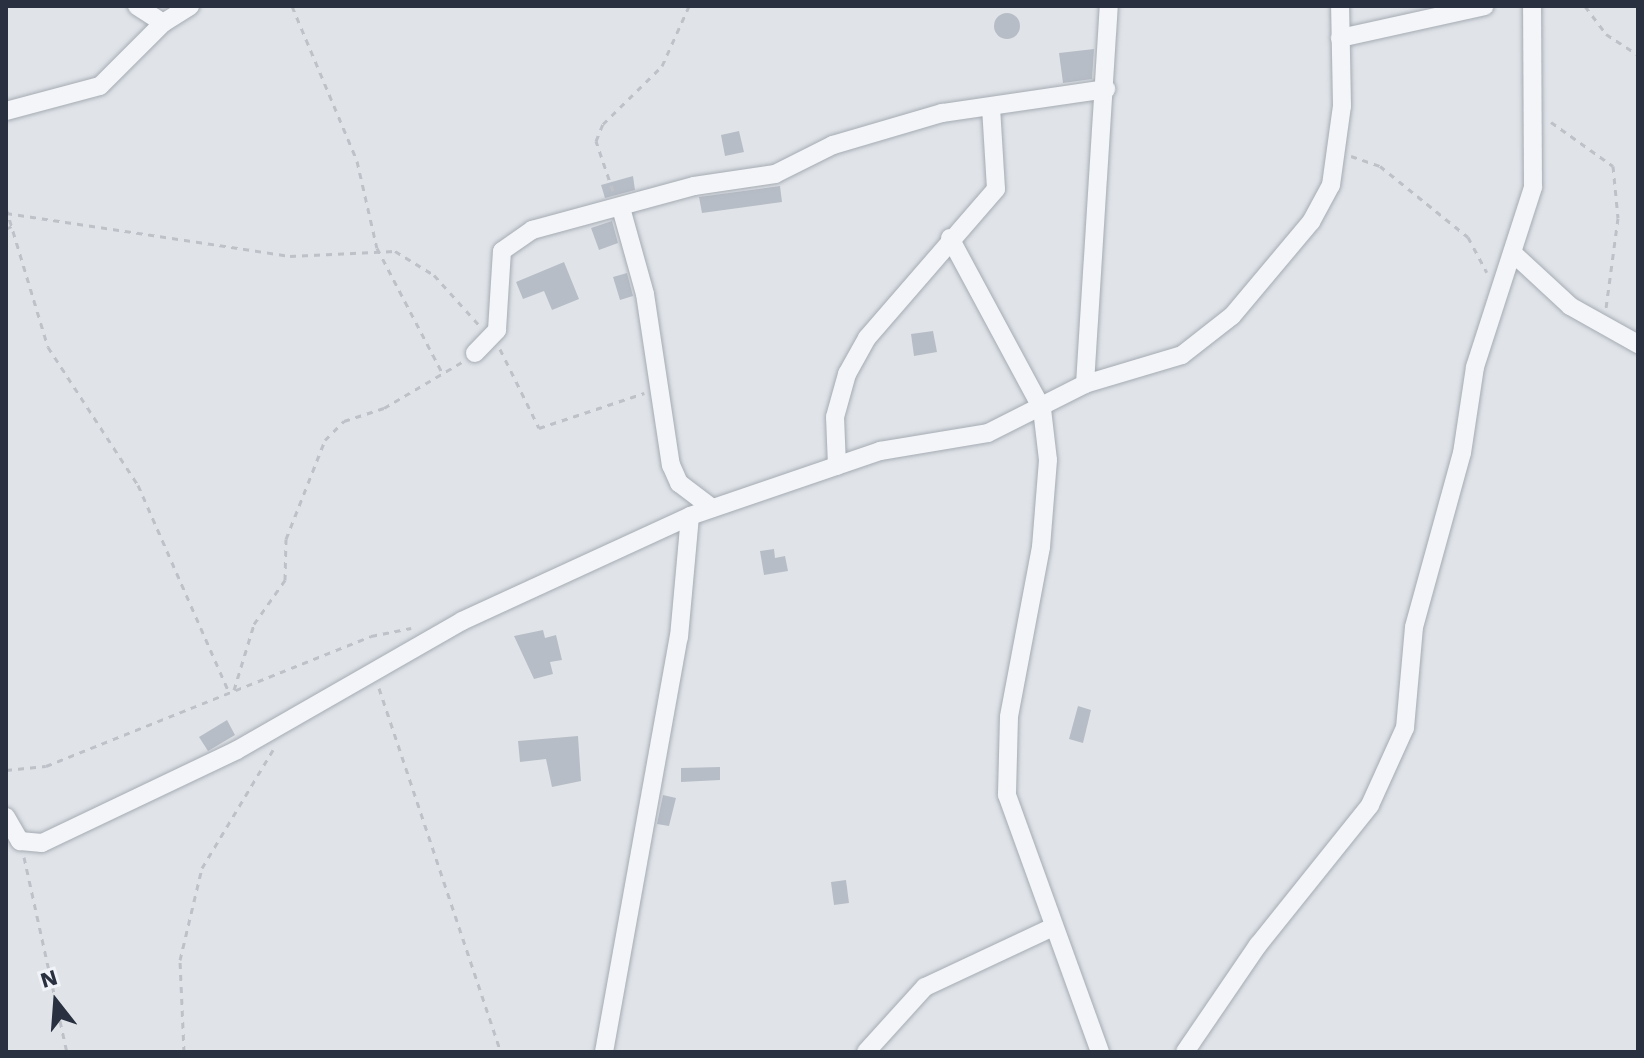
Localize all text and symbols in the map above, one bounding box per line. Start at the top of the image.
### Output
north arrow [16,962,96,1042]
text: N [37,964,60,993]

